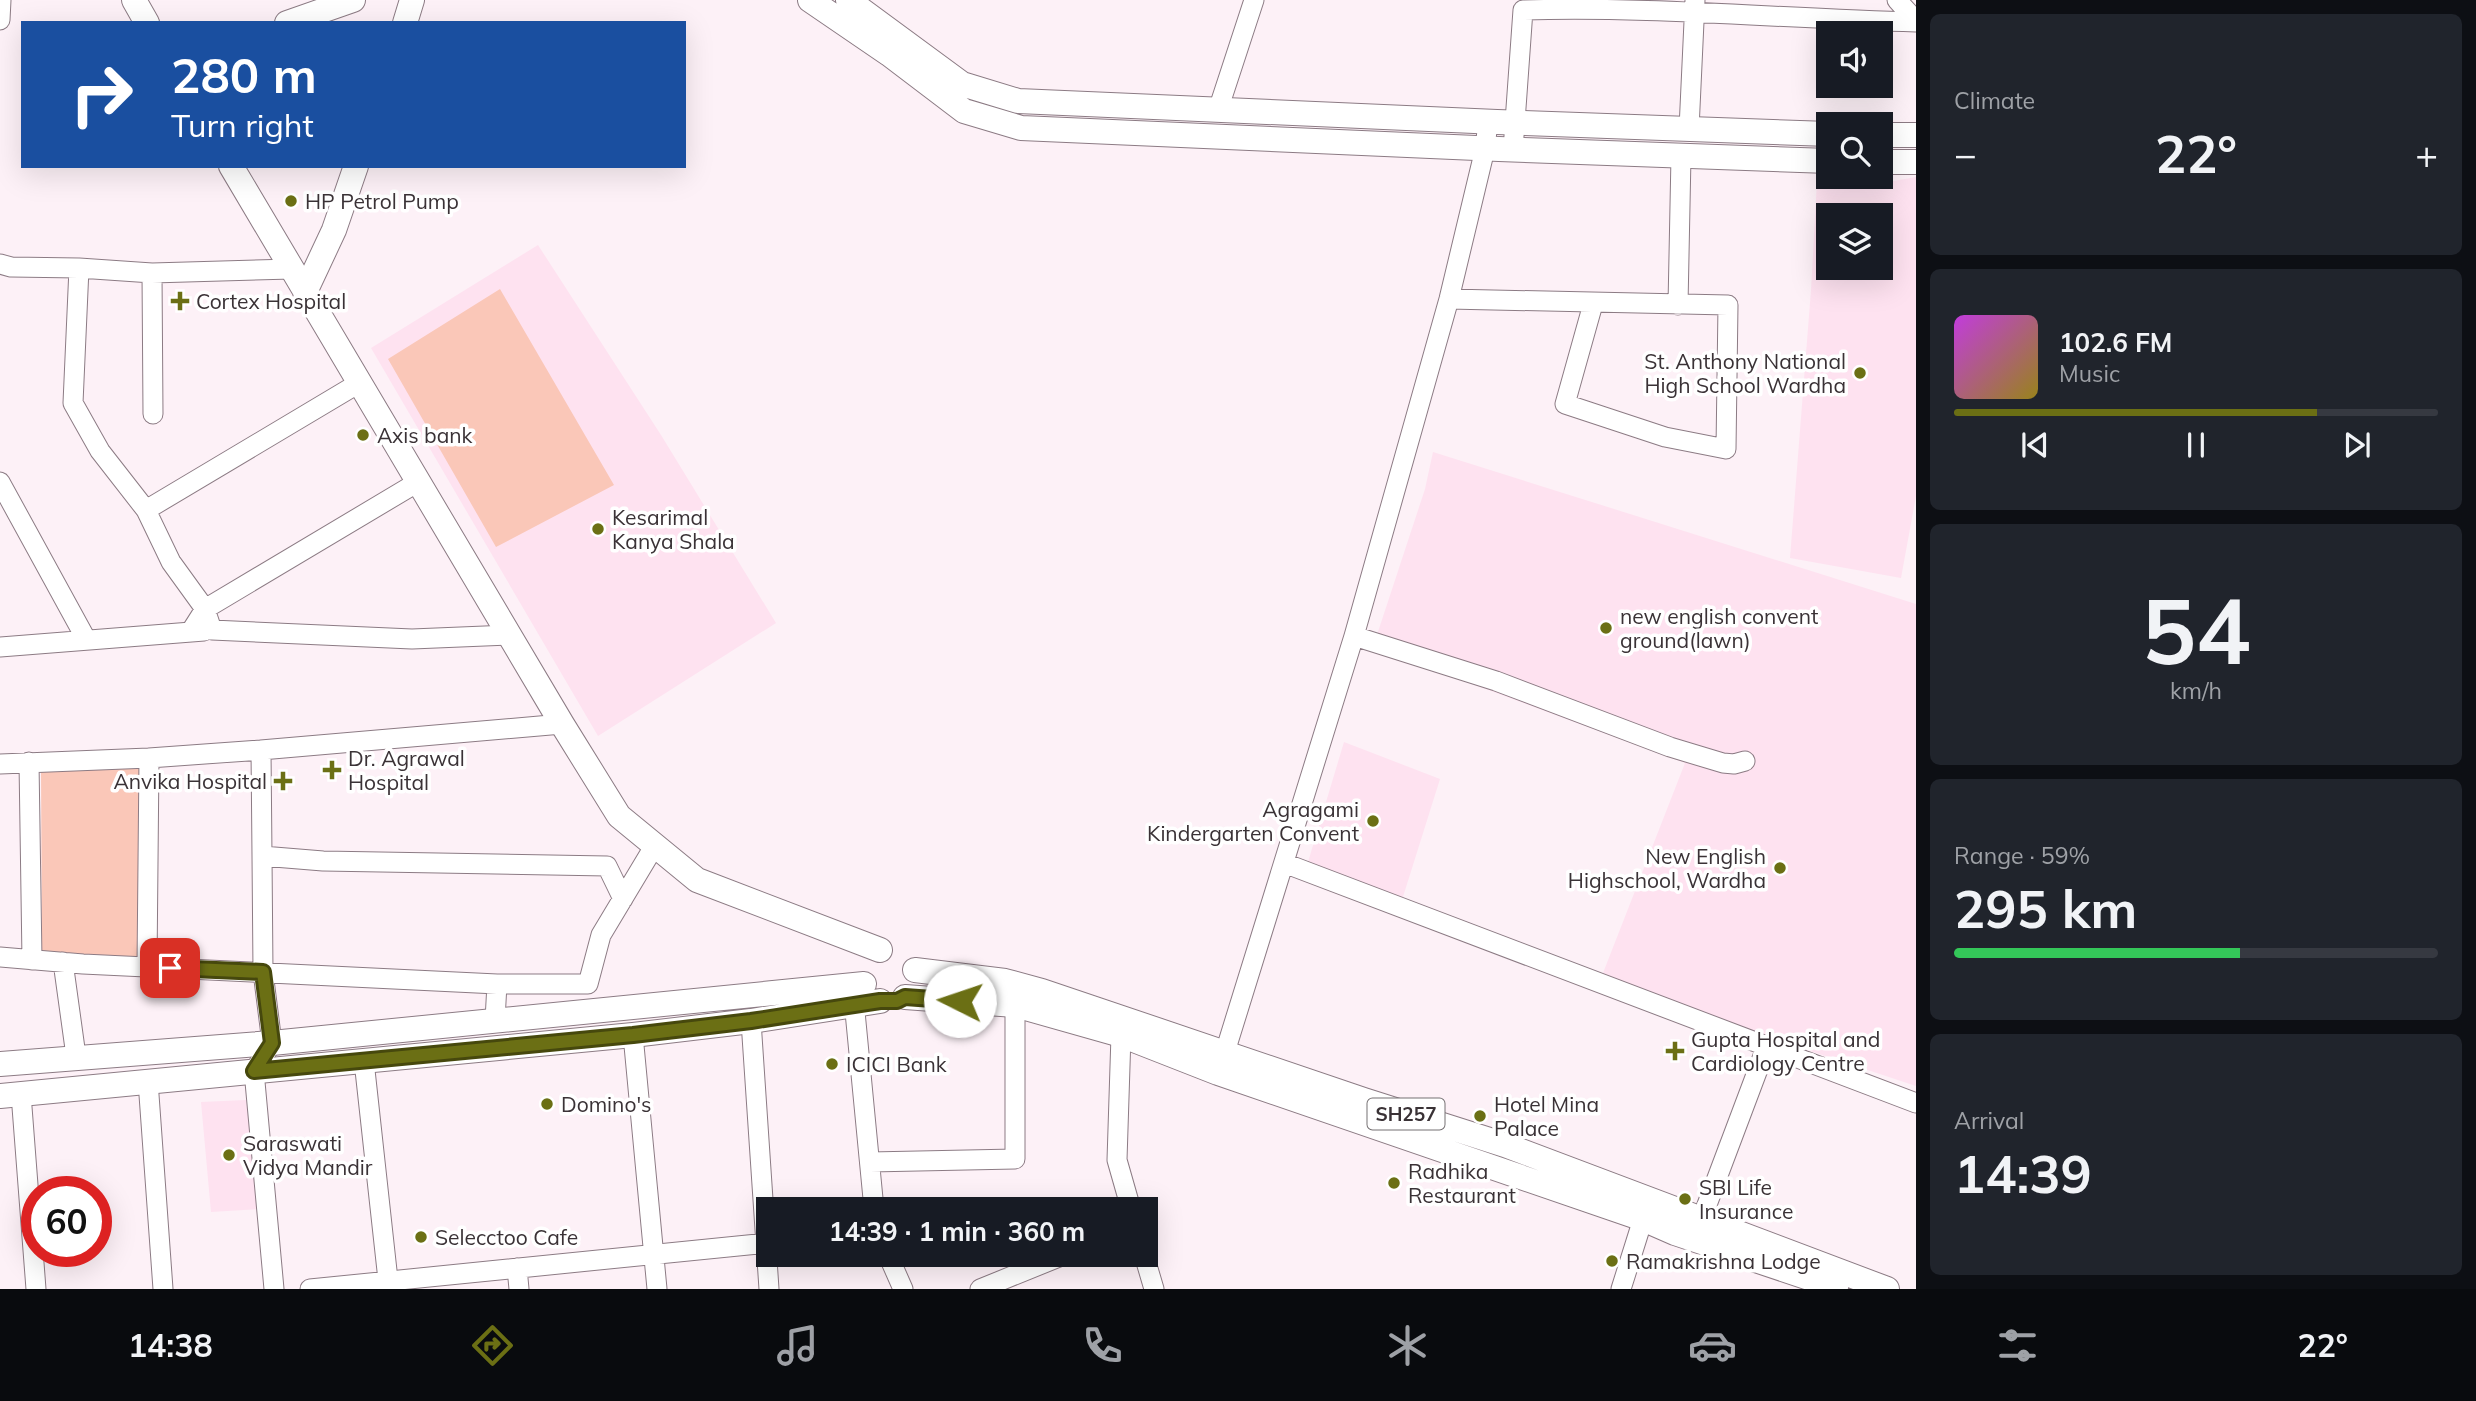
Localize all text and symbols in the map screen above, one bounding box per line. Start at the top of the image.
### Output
map controls [1816,21,1893,280]
button: sound [1816,21,1893,98]
text: 280 m [171,44,317,105]
icon: right [56,49,147,140]
text: Climate [1954,86,2035,115]
text: Turn right [171,105,314,145]
button: search [1816,112,1893,189]
text: 22° [2155,121,2237,186]
text: − [1954,130,1977,178]
text: + [2415,130,2438,178]
place label: HP Petrol Pump [305,188,459,214]
marker: HP Petrol Pump [283,193,299,209]
button: layers [1816,203,1893,280]
place label: Cortex Hospital [196,288,346,314]
marker: Cortex Hospital [170,291,190,311]
text: 102.6 FM [2059,326,2172,359]
place label: St. Anthony National High School Wardha [1644,348,1846,398]
text: Music [2059,359,2120,388]
marker: St. Anthony National High School Wardha [1852,365,1868,381]
place label: Axis bank [377,422,473,448]
icon: previous [2016,426,2054,464]
icon: pause [2177,426,2215,464]
icon: next [2338,426,2376,464]
marker: Axis bank [355,427,371,443]
place label: Kesarimal Kanya Shala [612,504,735,554]
marker: Kesarimal Kanya Shala [590,521,606,537]
text: 54 [2141,573,2251,687]
place label: new english convent ground(lawn) [1620,603,1818,653]
marker: new english convent ground(lawn) [1598,620,1614,636]
text: km/h [2170,676,2222,705]
place label: Dr. Agrawal Hospital [348,745,465,795]
marker: Dr. Agrawal Hospital [322,760,342,780]
place label: Anvika Hospital [113,768,267,794]
marker: Anvika Hospital [273,771,293,791]
place label: Agragami Kindergarten Convent [1147,796,1359,846]
marker: Agragami Kindergarten Convent [1365,813,1381,829]
text: Range · 59% [1954,841,2090,870]
place label: New English Highschool, Wardha [1568,843,1766,893]
marker: New English Highschool, Wardha [1772,860,1788,876]
text: 295 km [1954,876,2137,941]
pin [140,938,200,998]
icon: arrive [151,949,189,987]
position arrow [923,964,997,1038]
place label: Gupta Hospital and Cardiology Centre [1691,1026,1880,1076]
marker: Gupta Hospital and Cardiology Centre [1665,1041,1685,1061]
place label: ICICI Bank [846,1051,947,1077]
marker: ICICI Bank [824,1056,840,1072]
place label: Domino's [561,1091,651,1117]
place label: Hotel Mina Palace [1494,1091,1599,1141]
marker: Domino's [539,1096,555,1112]
road number: SH257 [1368,1098,1444,1130]
text: Arrival [1954,1106,2024,1135]
marker: Hotel Mina Palace [1472,1108,1488,1124]
place label: Saraswati Vidya Mandir [243,1130,373,1180]
text: 14:39 [1954,1141,2092,1206]
marker: Saraswati Vidya Mandir [221,1147,237,1163]
place label: Radhika Restaurant [1408,1158,1516,1208]
place label: SBI Life Insurance [1699,1174,1793,1224]
marker: Radhika Restaurant [1386,1175,1402,1191]
speed limit sign: 60 [21,1176,112,1267]
marker: SBI Life Insurance [1677,1191,1693,1207]
text: 14:39 · 1 min · 360 m [829,1215,1085,1248]
place label: Selecctoo Cafe [435,1224,578,1250]
marker: Selecctoo Cafe [413,1229,429,1245]
place label: Ramakrishna Lodge [1626,1248,1821,1274]
marker: Ramakrishna Lodge [1604,1253,1620,1269]
icon: directions [468,1321,517,1370]
icon: music [773,1321,822,1370]
icon: phone [1078,1321,1127,1370]
icon: climate [1383,1321,1432,1370]
icon: car [1688,1321,1737,1370]
icon: filters [1993,1321,2042,1370]
text: 14:38 [128,1325,213,1365]
text: 22° [2297,1325,2348,1365]

